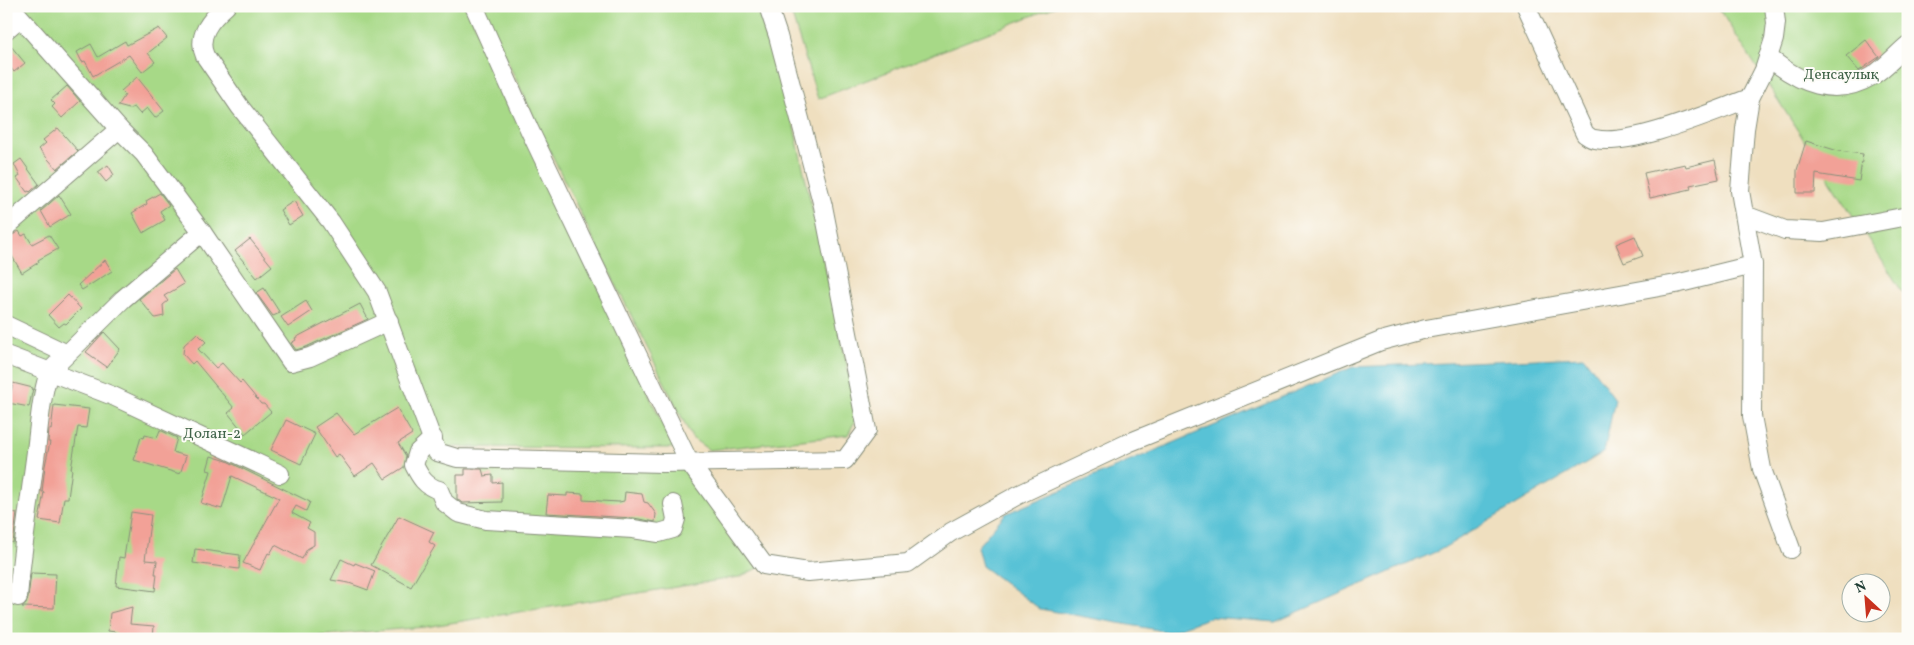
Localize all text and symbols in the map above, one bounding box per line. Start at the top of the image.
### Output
park label: Денсаулық [1804,65,1879,86]
park label: Долан-2 [183,424,241,445]
north arrow [1842,572,1892,622]
text: N [1852,577,1870,598]

